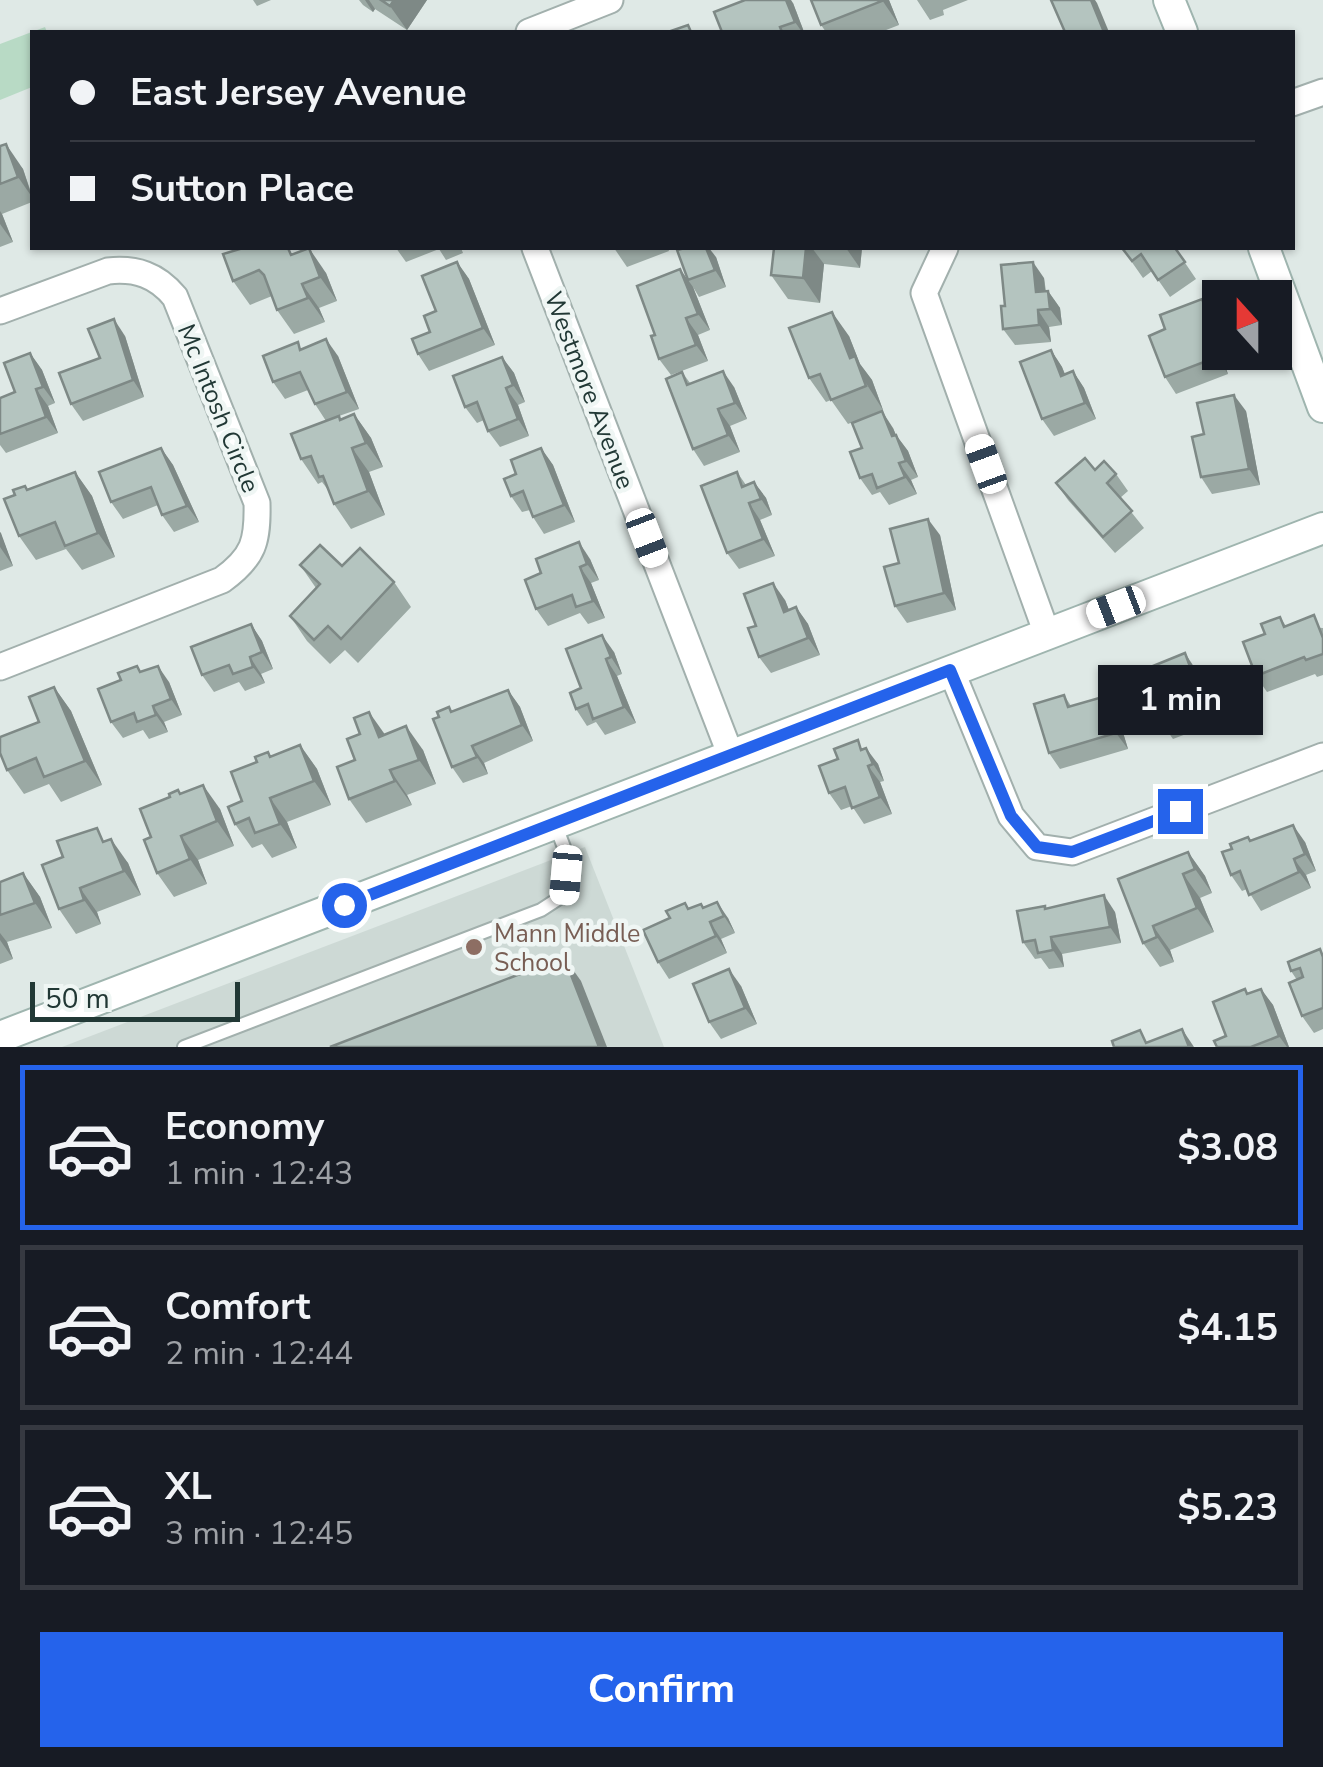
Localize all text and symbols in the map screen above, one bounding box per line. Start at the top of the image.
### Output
text: East Jersey Avenue [130,67,467,118]
text: Sutton Place [130,163,354,214]
north arrow [1202,280,1292,370]
map controls [1202,280,1292,370]
street label: Westmore Avenue [536,287,642,494]
street label: Mc Intosh Circle [169,319,267,498]
car [962,431,1010,497]
car [622,505,672,571]
car [1083,582,1149,632]
callout: 1 min [1098,666,1262,736]
text: 1 min [1139,678,1222,721]
route end [1158,789,1203,834]
car [548,844,584,906]
route start [322,883,367,928]
place label: Mann Middle School [494,917,640,980]
marker: Mann Middle School [463,936,485,958]
scale bar [30,977,240,1021]
text: 50 m [45,980,110,1018]
text: Economy [165,1101,324,1152]
icon: car [45,1103,135,1193]
text: $3.08 [1177,1122,1278,1173]
text: 1 min · 12:43 [165,1152,353,1195]
text: Comfort [165,1281,310,1332]
icon: car [45,1283,135,1373]
text: $4.15 [1177,1302,1278,1353]
text: 2 min · 12:44 [165,1332,353,1375]
text: XL [165,1461,212,1512]
icon: car [45,1463,135,1553]
text: $5.23 [1177,1482,1278,1533]
text: 3 min · 12:45 [165,1512,353,1555]
button: Confirm [40,1632,1283,1747]

